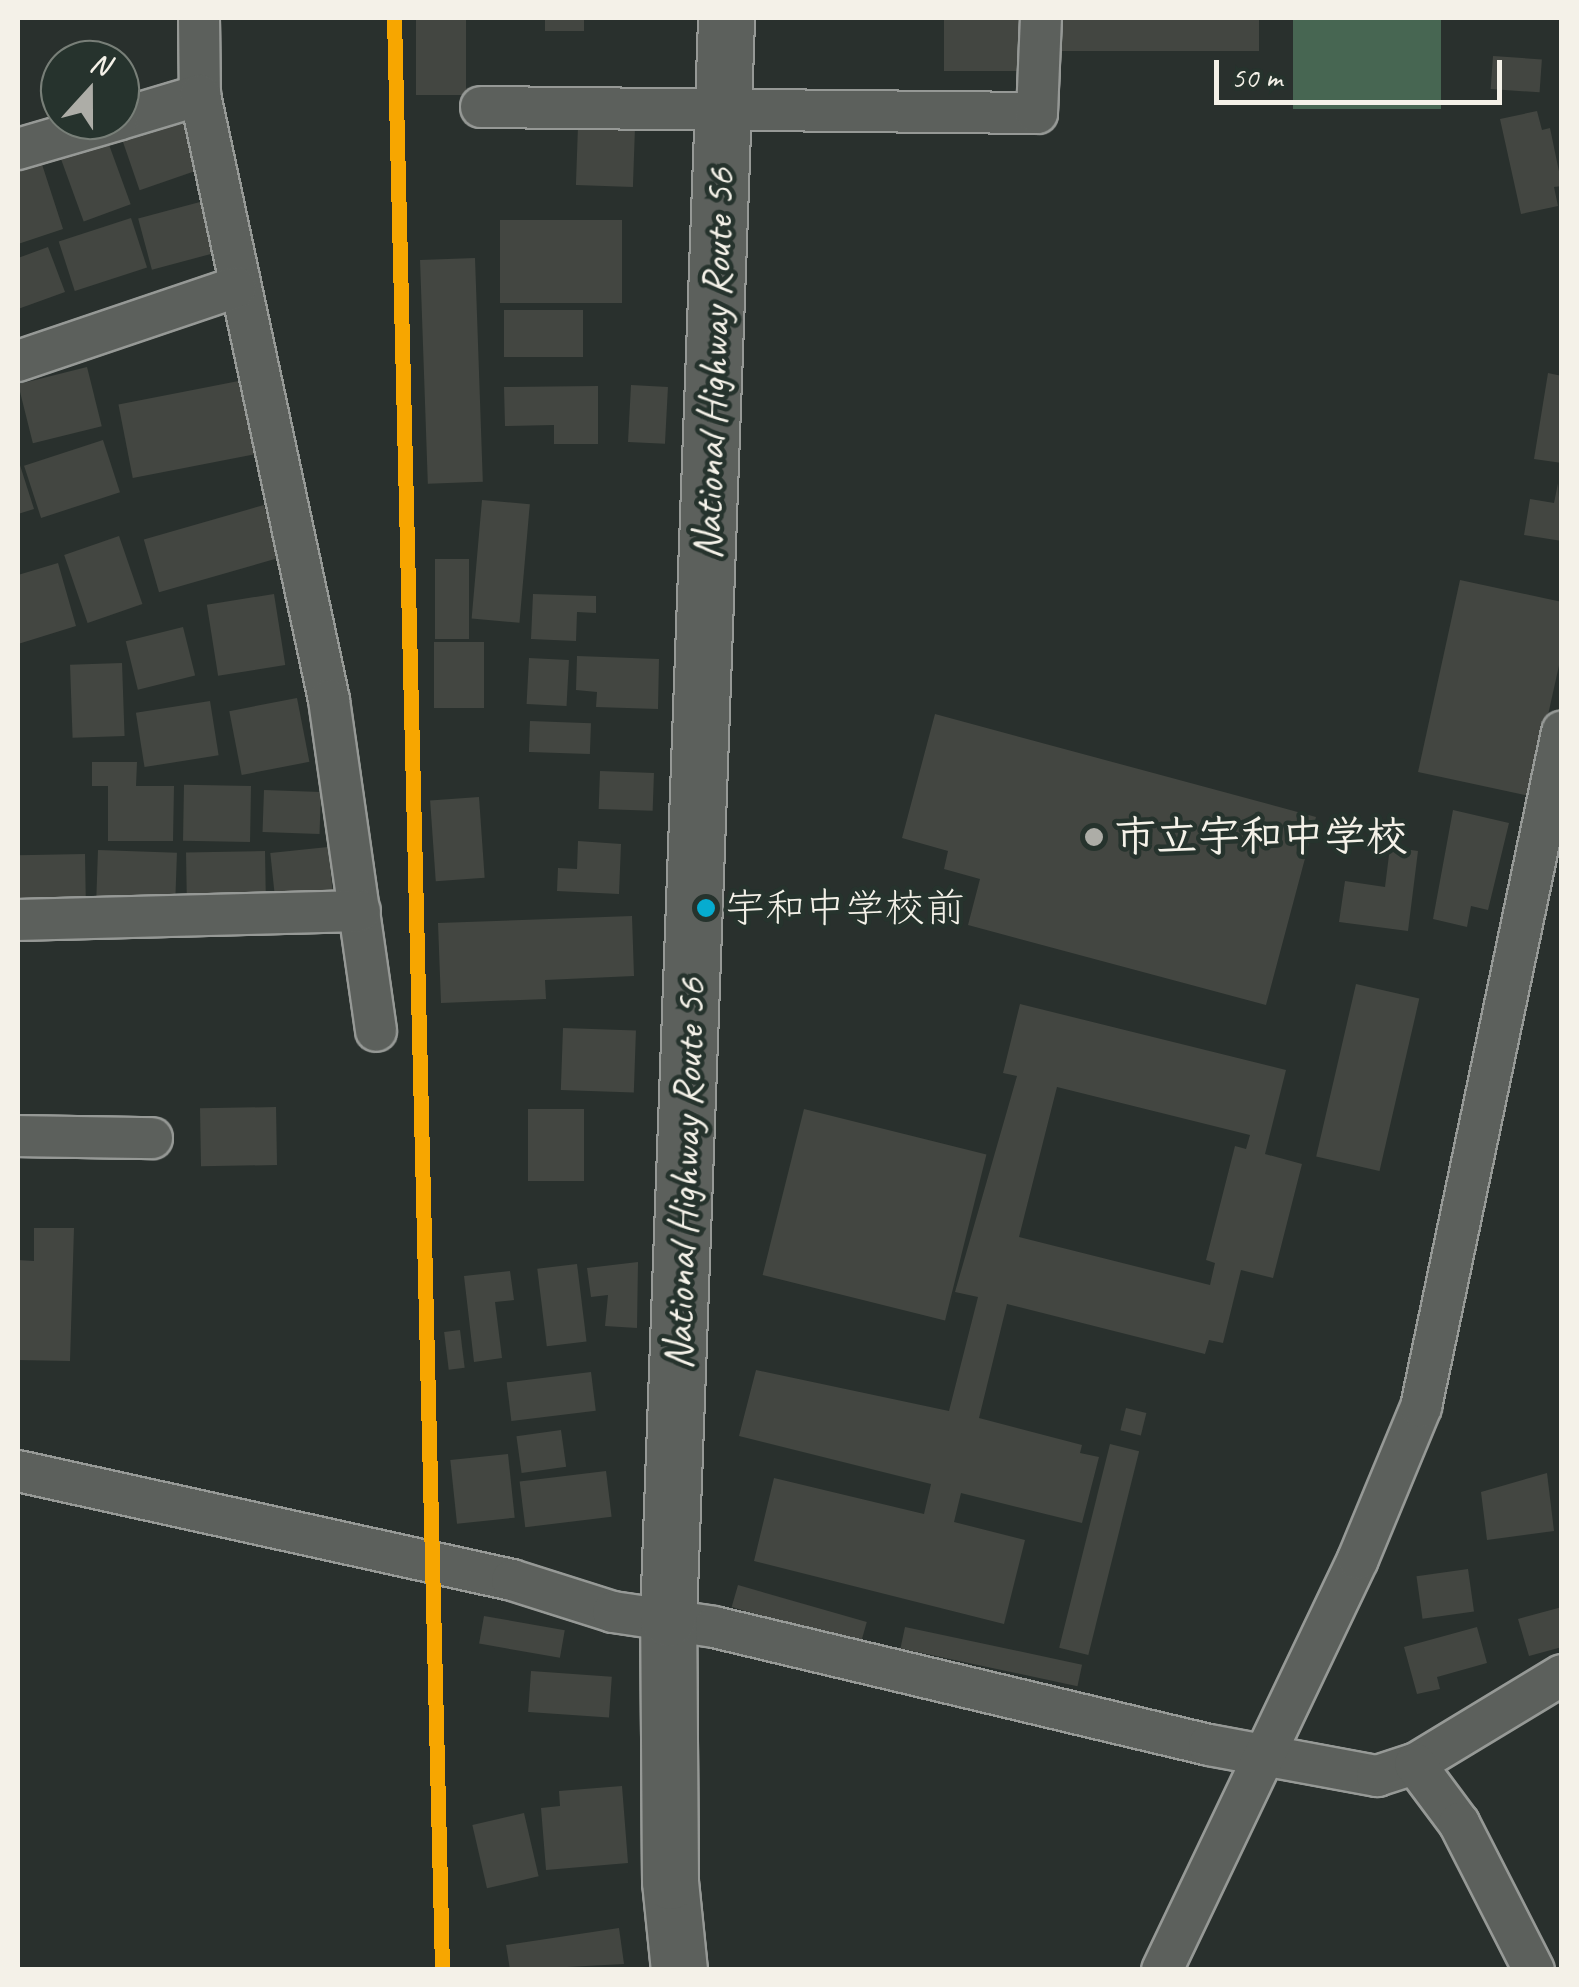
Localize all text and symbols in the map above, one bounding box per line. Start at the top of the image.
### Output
north arrow [40,40,140,140]
scale bar [1219,40,1506,102]
text: N [86,44,115,83]
text: 50 m [1231,58,1282,96]
street label: National Highway Route 56 [682,167,746,561]
place label: 市立宇和中学校 [1114,812,1408,862]
marker: 市立宇和中学校 [1083,826,1105,848]
place label: 宇和中学校前 [725,884,965,932]
marker: 宇和中学校前 [696,898,716,918]
street label: National Highway Route 56 [653,977,717,1371]

